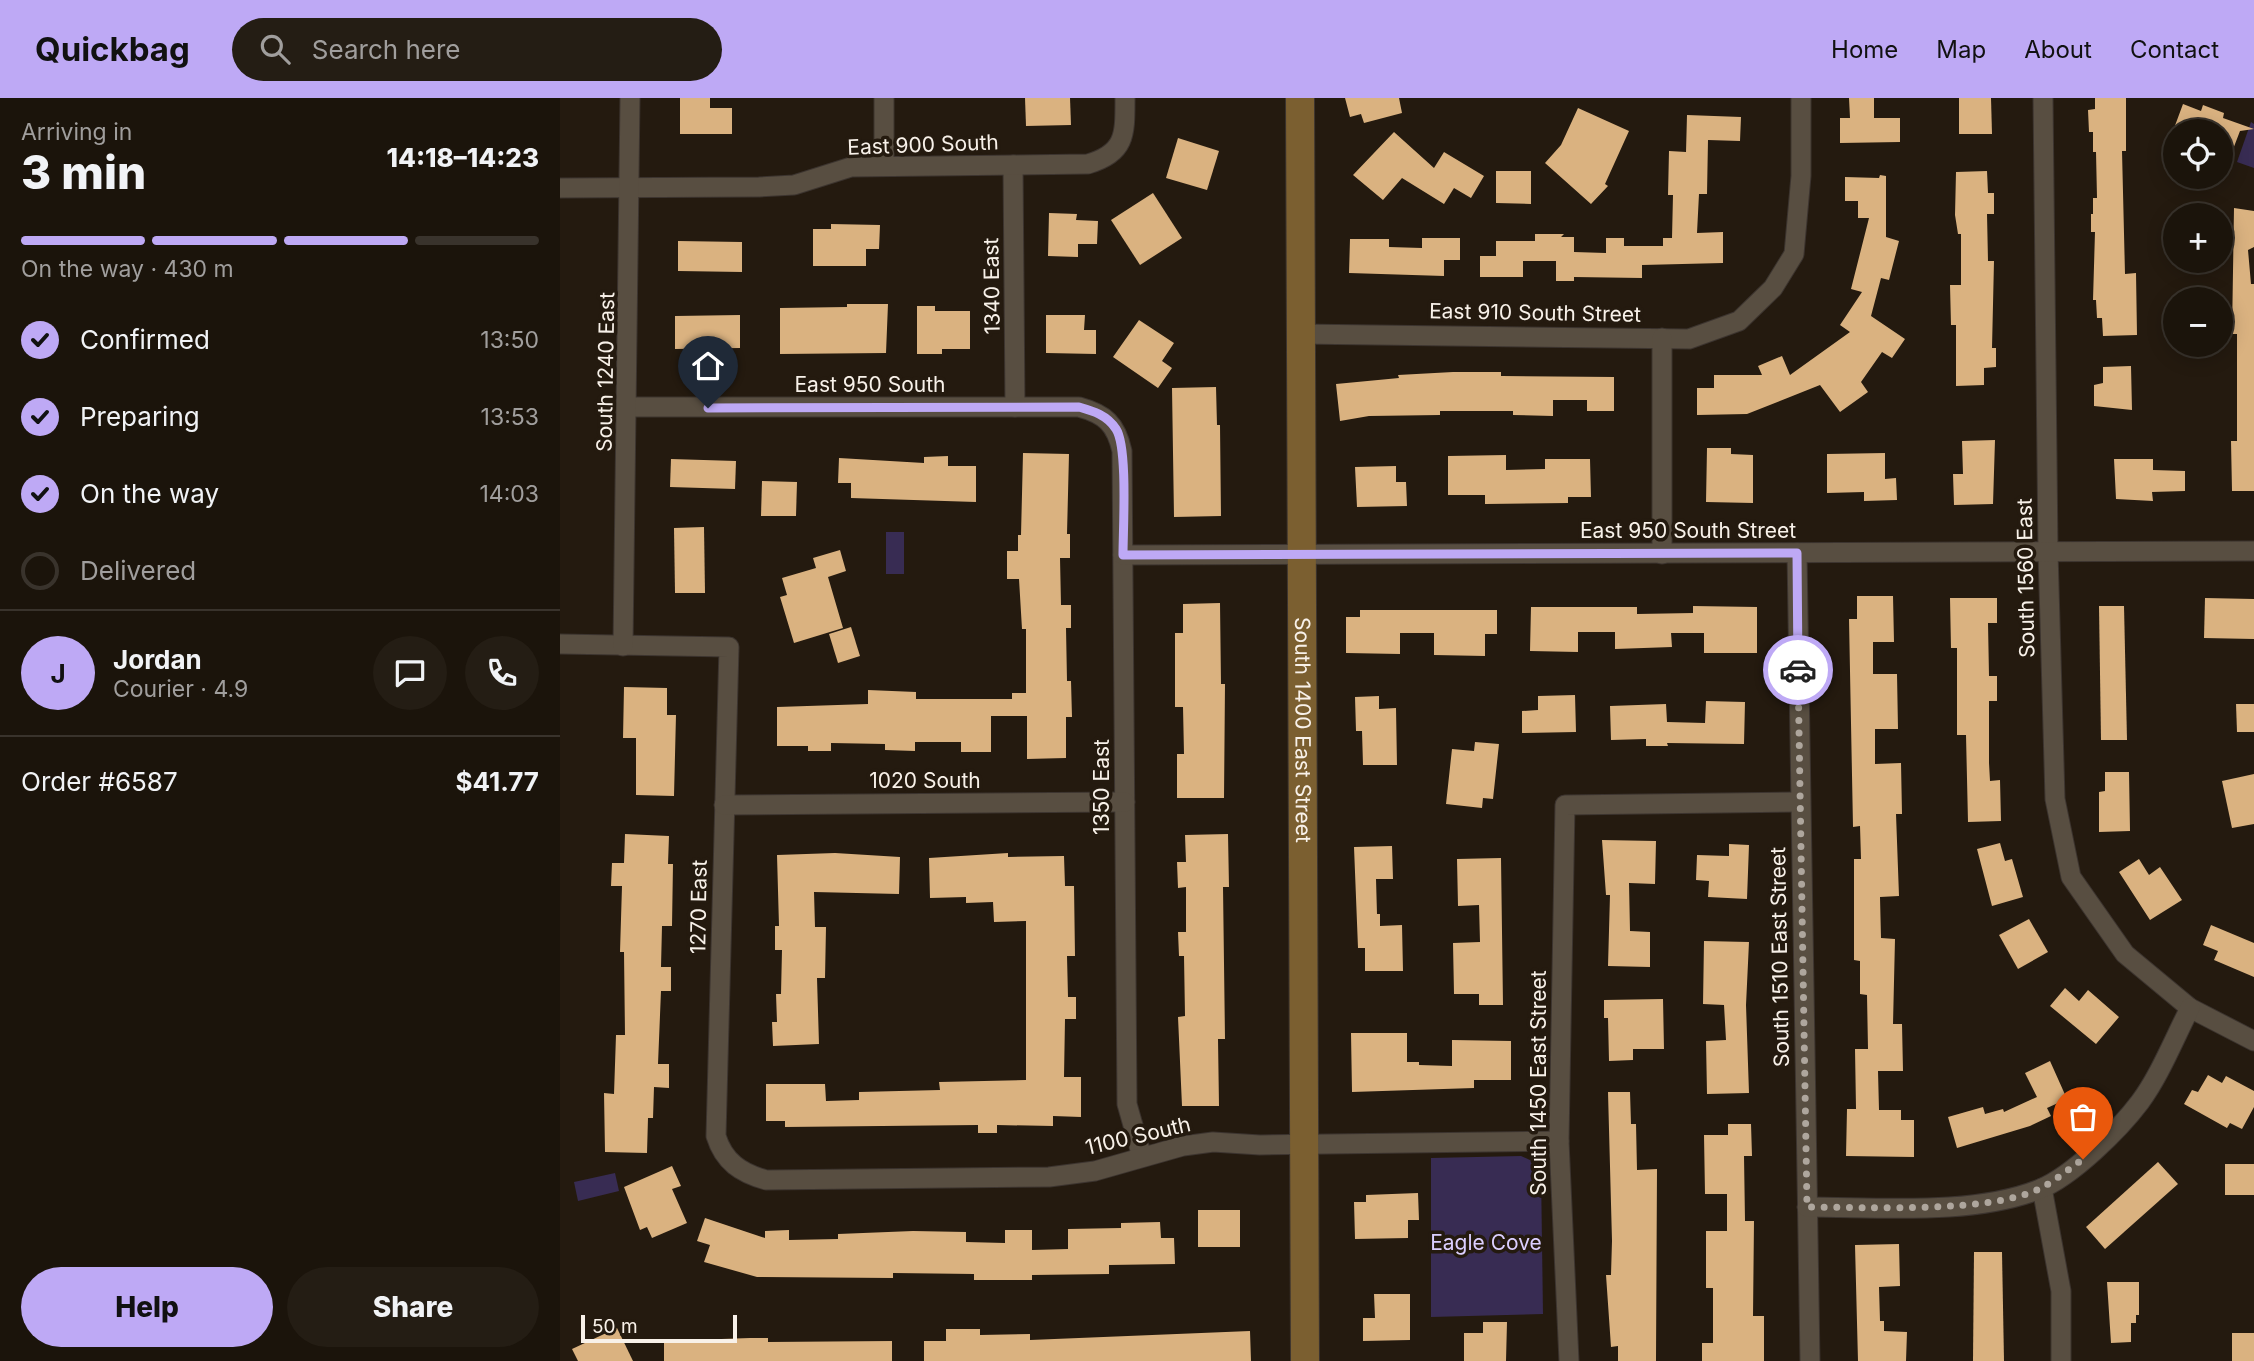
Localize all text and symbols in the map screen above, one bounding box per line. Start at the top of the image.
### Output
search box [232,18,722,81]
text: Quickbag [35,29,190,69]
icon: search [256,30,294,68]
text: Search here [312,34,460,65]
text: Home [1831,35,1898,64]
text: Map [1936,35,1986,64]
text: About [2024,35,2092,64]
text: Contact [2130,35,2219,64]
text: Arriving in [21,118,132,146]
map controls [2163,119,2233,357]
button: locate [2163,119,2233,189]
street label: East 900 South [847,129,999,160]
text: 14:18–14:23 [387,142,539,173]
text: 3 min [21,144,146,200]
button: + [2163,203,2233,273]
street label: 1340 East [978,237,1005,335]
text: On the way · 430 m [21,255,234,283]
button: − [2163,287,2233,357]
street label: South 1240 East [592,292,619,452]
street label: East 910 South Street [1429,298,1641,327]
icon: check [21,321,59,359]
text: Confirmed [80,324,210,355]
text: 13:50 [480,326,539,354]
pin [678,336,738,408]
icon: home [689,347,727,385]
street label: East 950 South [795,372,946,397]
icon: check [21,398,59,436]
text: Preparing [80,401,200,432]
text: 13:53 [481,403,539,431]
icon: check [21,475,59,513]
text: On the way [80,478,219,509]
text: 14:03 [479,480,539,508]
street label: South 1560 East [2012,498,2039,658]
street label: East 950 South Street [1580,518,1796,543]
text: Delivered [80,555,196,586]
street label: South 1400 East Street [1290,617,1316,843]
courier [1763,635,1833,705]
button: chat [373,636,447,710]
button: phone [465,636,539,710]
text: Jordan [113,644,202,675]
icon: car [1779,651,1817,689]
text: J [50,658,66,689]
text: Courier · 4.9 [113,675,248,703]
street label: 1350 East [1089,739,1114,835]
text: Order #6587 [21,766,178,797]
text: $41.77 [455,766,539,797]
street label: 1020 South [869,768,981,793]
street label: South 1510 East Street [1765,847,1794,1067]
street label: 1270 East [685,859,712,954]
street label: South 1450 East Street [1526,970,1551,1196]
pin [2053,1087,2113,1159]
icon: bag [2064,1098,2102,1136]
street label: 1100 South [1083,1111,1193,1160]
park label: Eagle Cove [1430,1230,1542,1255]
button: Help [21,1267,273,1347]
button: Share [287,1267,539,1347]
scale bar [581,1312,737,1344]
text: 50 m [592,1315,638,1338]

